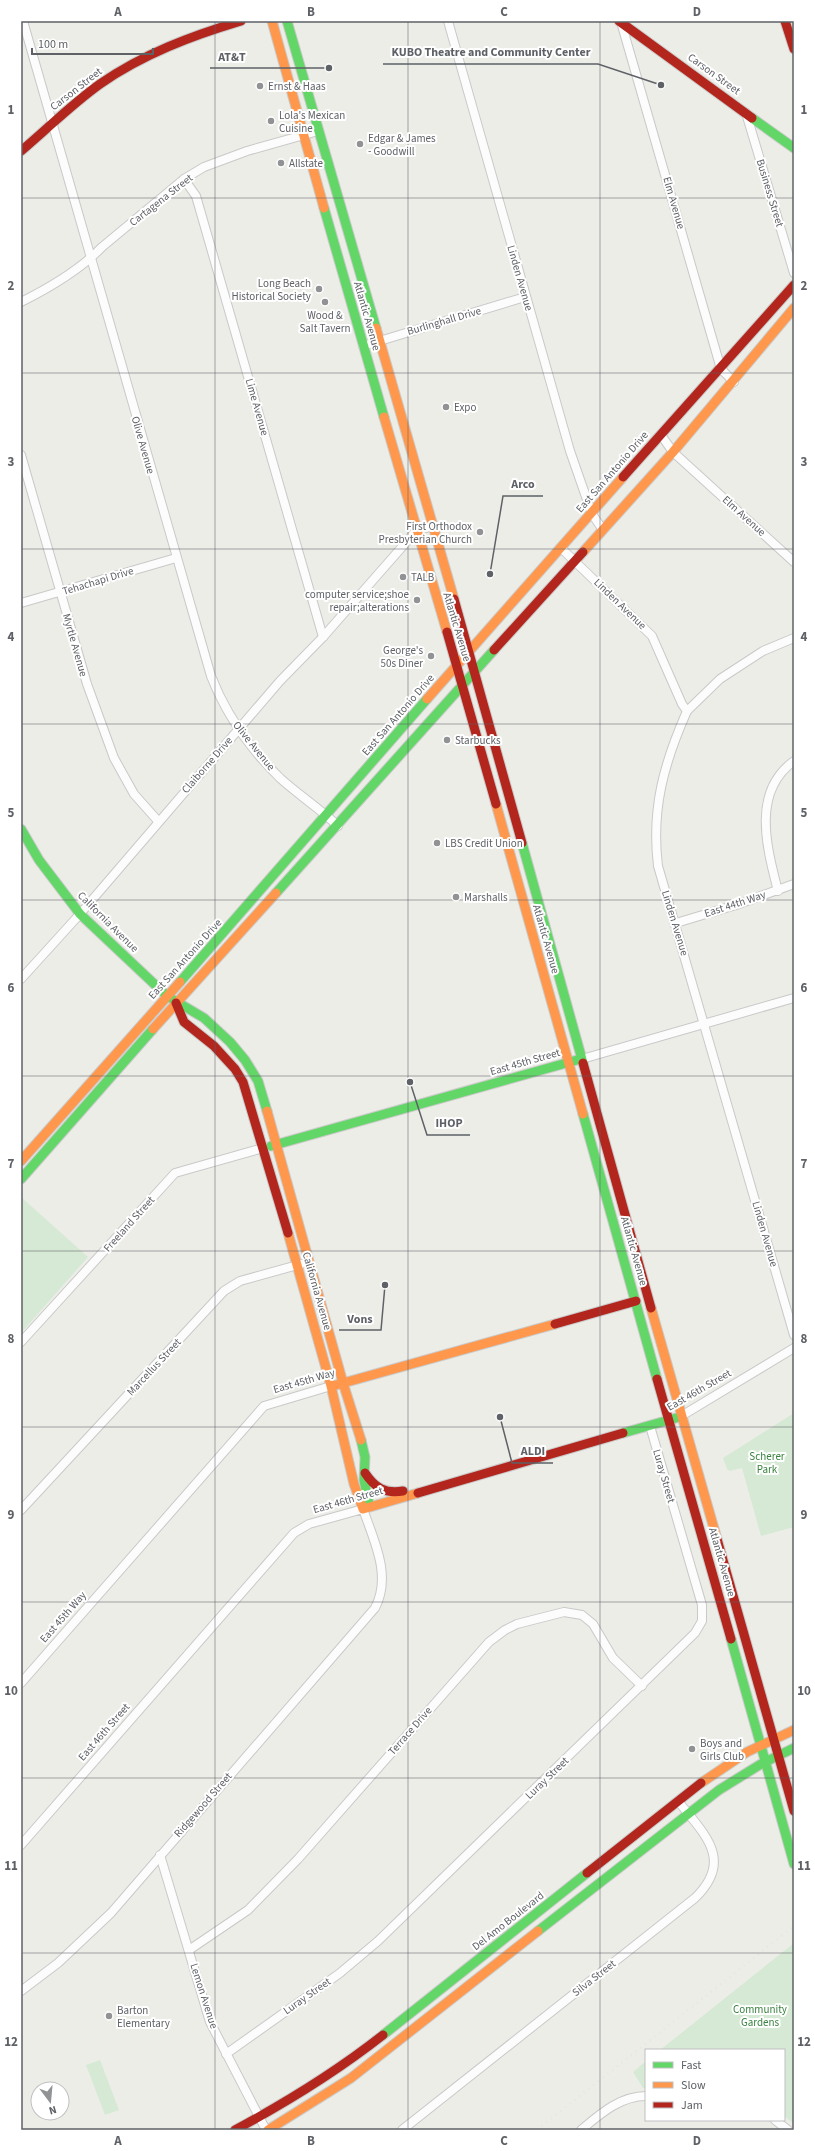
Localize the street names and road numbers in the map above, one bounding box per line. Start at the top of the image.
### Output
street label: Carson Street [685,50,744,98]
street label: Carson Street [47,64,105,114]
street label: Business Street [753,157,788,229]
street label: Cartagena Street [126,170,196,230]
street label: Elm Avenue [659,175,689,231]
street label: Linden Avenue [503,243,537,313]
street label: Atlantic Avenue [350,280,384,353]
street label: Burlinghall Drive [405,303,483,339]
street label: Lime Avenue [242,377,272,438]
street label: Olive Avenue [128,414,159,476]
street label: East San Antonio Drive [572,428,652,516]
street label: Elm Avenue [719,492,769,540]
street label: Tehachapi Drive [61,563,136,599]
street label: Linden Avenue [590,575,650,633]
street label: Atlantic Avenue [439,591,475,664]
street label: Myrtle Avenue [59,612,91,679]
street label: East San Antonio Drive [358,671,438,759]
street label: Olive Avenue [229,718,279,774]
street label: Claiborne Drive [178,733,236,797]
street label: East 44th Way [702,887,768,921]
street label: California Avenue [74,888,142,956]
street label: Linden Avenue [658,888,692,958]
street label: Atlantic Avenue [529,903,563,976]
street label: East San Antonio Drive [145,915,226,1002]
street label: East 45th Street [488,1045,562,1079]
street label: Freeland Street [100,1193,158,1255]
street label: Linden Avenue [748,1199,782,1269]
street label: Atlantic Avenue [617,1215,651,1288]
street label: California Avenue [299,1250,335,1332]
street label: Marcellus Street [123,1335,185,1399]
street label: East 45th Way [271,1365,337,1397]
street label: East 46th Street [664,1365,734,1415]
street label: Luray Street [649,1447,679,1505]
street label: East 46th Street [311,1483,385,1517]
street label: Atlantic Avenue [705,1526,739,1599]
street label: East 45th Way [36,1588,90,1646]
street label: East 46th Street [75,1700,133,1764]
street label: Terrace Drive [385,1703,436,1758]
street label: Luray Street [522,1753,572,1803]
street label: Ridgewood Street [171,1769,236,1841]
street label: Del Amo Boulevard [469,1888,547,1954]
street label: Silva Street [569,1956,619,2000]
street label: Lemon Avenue [186,1961,222,2031]
street label: Luray Street [280,1974,334,2018]

